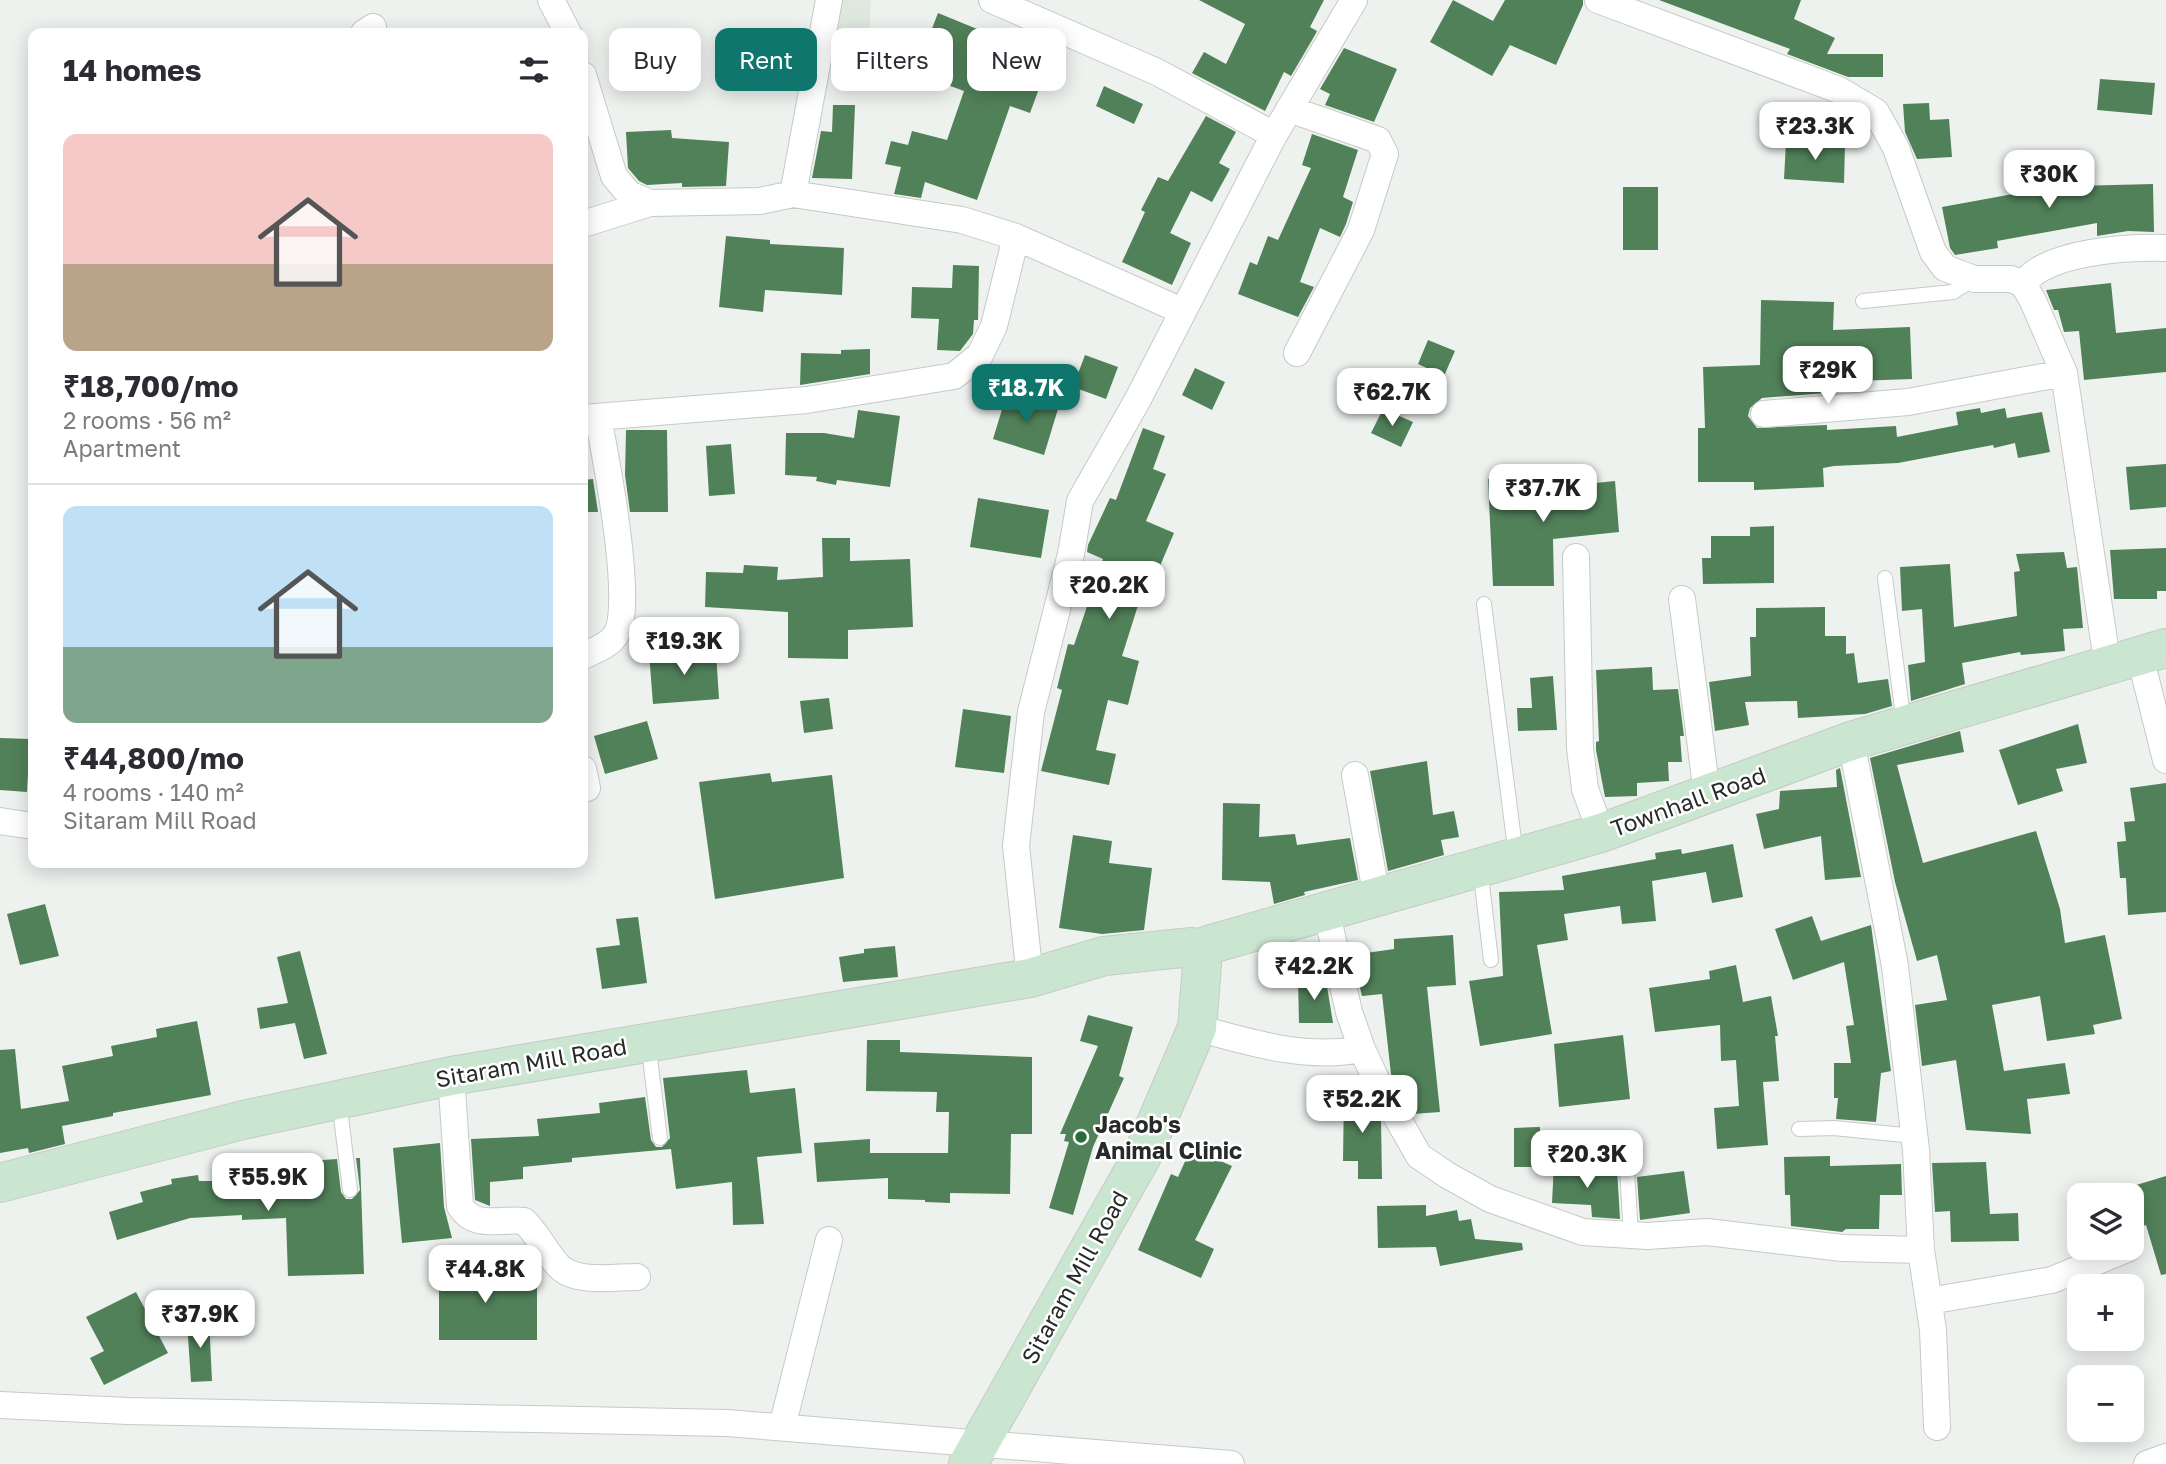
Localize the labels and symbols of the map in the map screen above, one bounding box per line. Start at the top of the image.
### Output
pin: ₹23.3K [1758,102,1872,162]
pin: ₹30K [2008,150,2090,210]
pin: ₹29K [1787,346,1869,406]
pin: ₹18.7K [969,364,1083,424]
pin: ₹62.7K [1335,368,1449,428]
pin: ₹37.7K [1486,464,1600,524]
pin: ₹20.2K [1052,562,1166,621]
pin: ₹19.3K [627,618,741,677]
street label: Townhall Road [1607,760,1769,842]
pin: ₹42.2K [1257,942,1371,1002]
street label: Sitaram Mill Road [433,1031,629,1093]
pin: ₹52.2K [1305,1076,1419,1135]
place label: Jacob's Animal Clinic [1095,1110,1242,1164]
marker: Jacob's Animal Clinic [1073,1129,1089,1145]
pin: ₹20.3K [1530,1130,1644,1190]
pin: ₹55.9K [211,1154,325,1213]
street label: Sitaram Mill Road [1015,1186,1133,1368]
pin: ₹44.8K [428,1246,542,1305]
pin: ₹37.9K [143,1290,257,1350]

